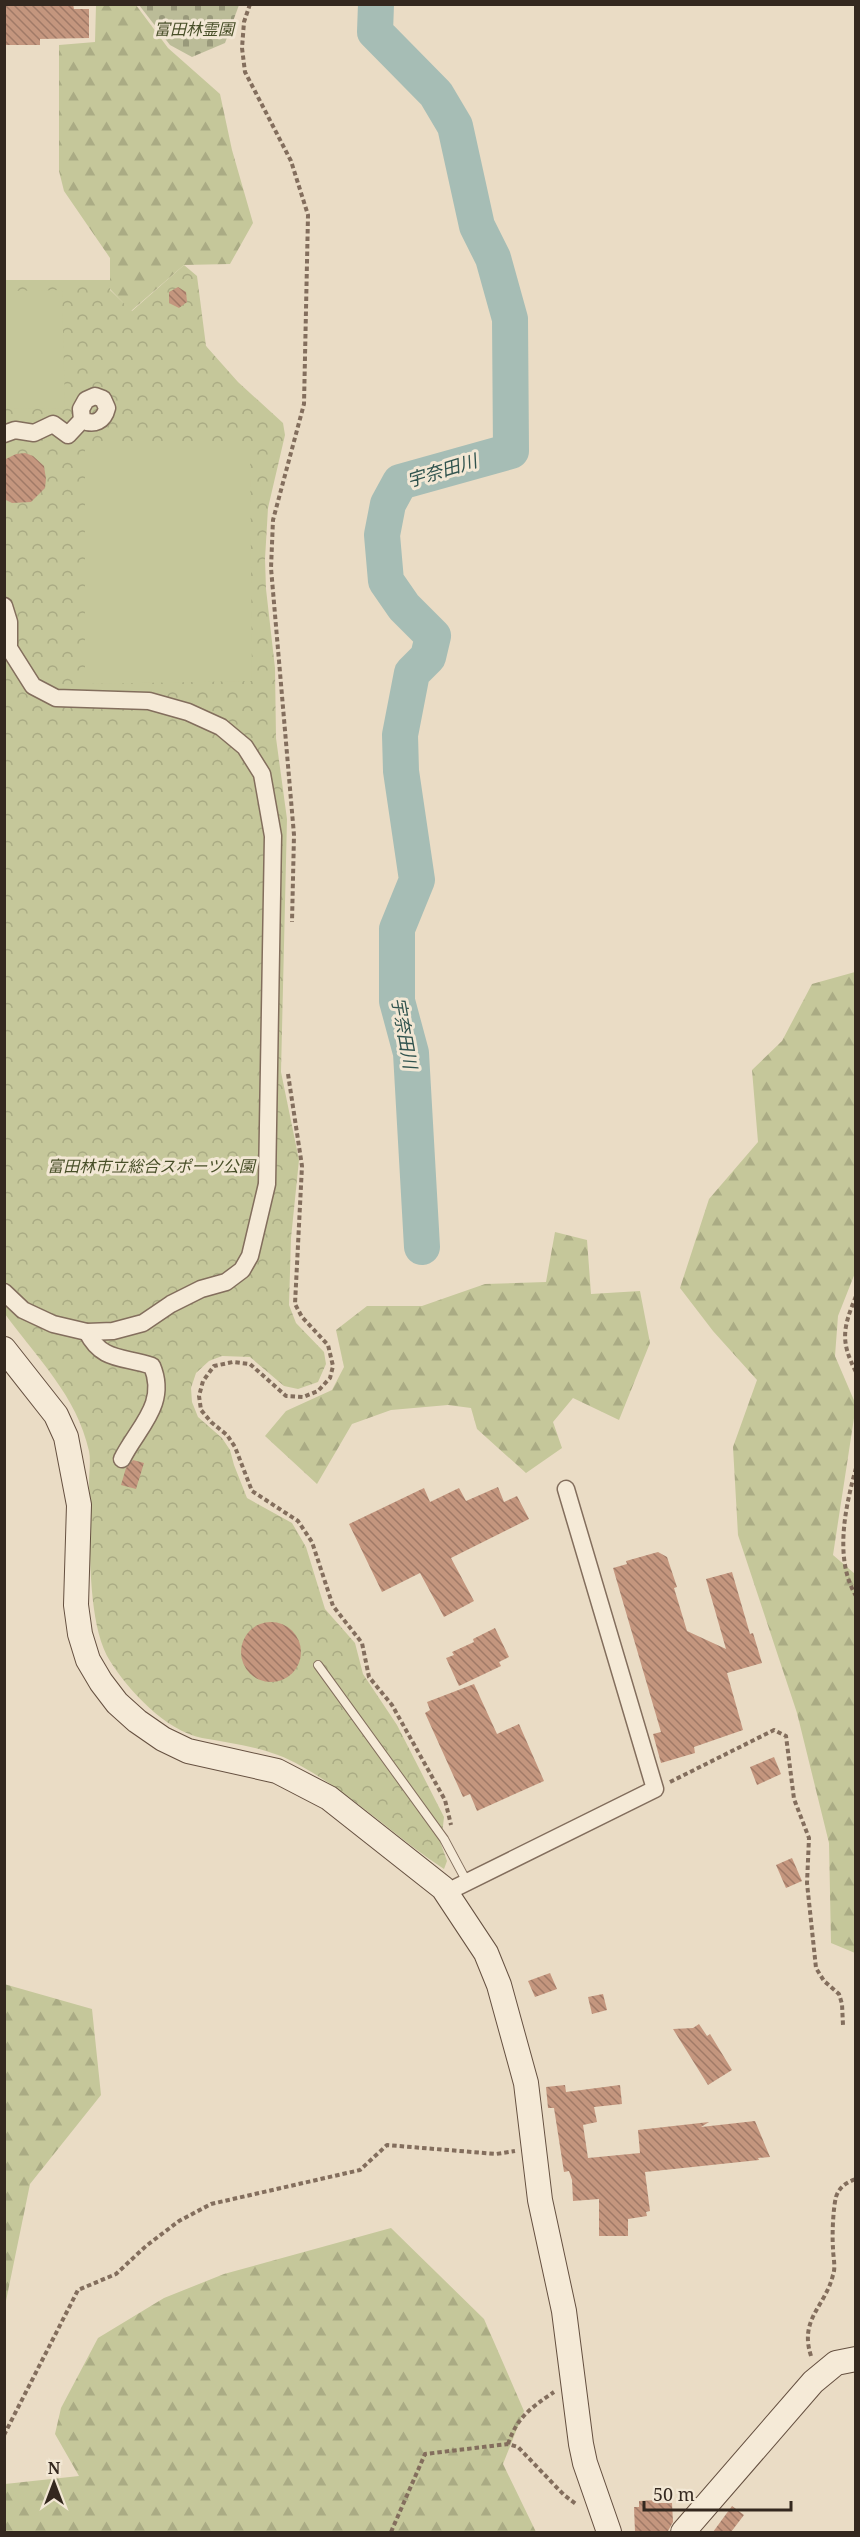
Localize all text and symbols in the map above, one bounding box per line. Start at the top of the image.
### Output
park label: 富田林霊園 [154,18,236,40]
water label: 宇奈田川 [404,447,482,492]
water label: 宇奈田川 [387,995,423,1072]
park label: 富田林市立総合スポーツ公園 [47,1155,257,1177]
north arrow [24,2453,84,2513]
text: N [48,2457,61,2479]
scale bar [644,2474,791,2512]
text: 50 m [653,2482,695,2506]

